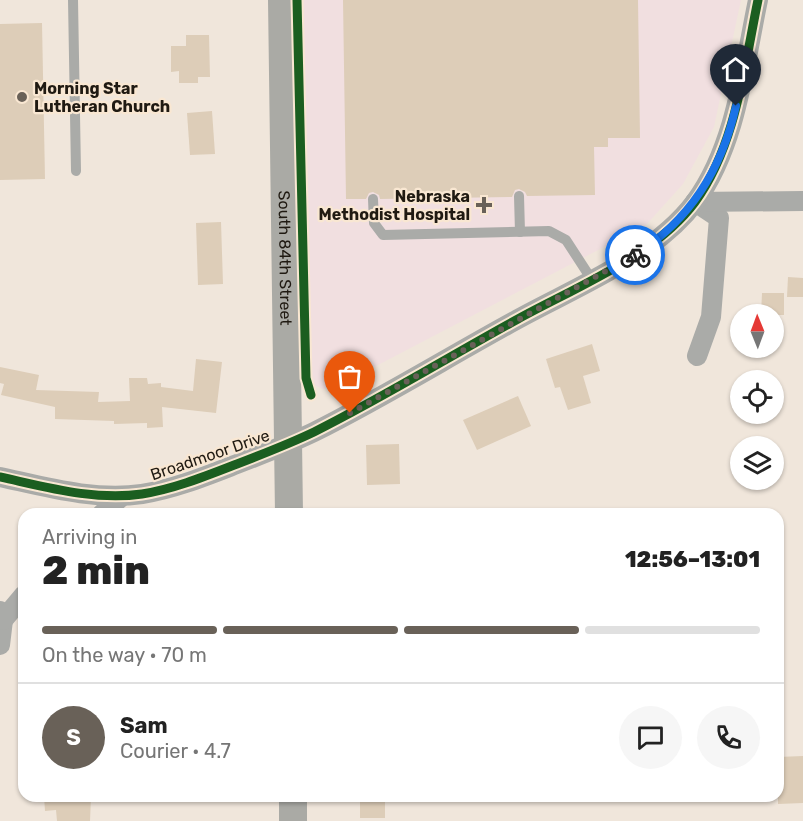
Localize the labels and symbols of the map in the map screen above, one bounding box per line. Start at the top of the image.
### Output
pin [710,44,761,106]
place label: Morning Star Lutheran Church [34,79,170,116]
marker: Morning Star Lutheran Church [15,90,29,104]
place label: Nebraska Methodist Hospital [319,187,470,224]
street label: South 84th Street [275,190,296,326]
marker: Nebraska Methodist Hospital [475,196,493,214]
courier [605,225,665,285]
north arrow [730,304,784,358]
pin [324,351,375,413]
street label: Broadmoor Drive [148,426,272,484]

